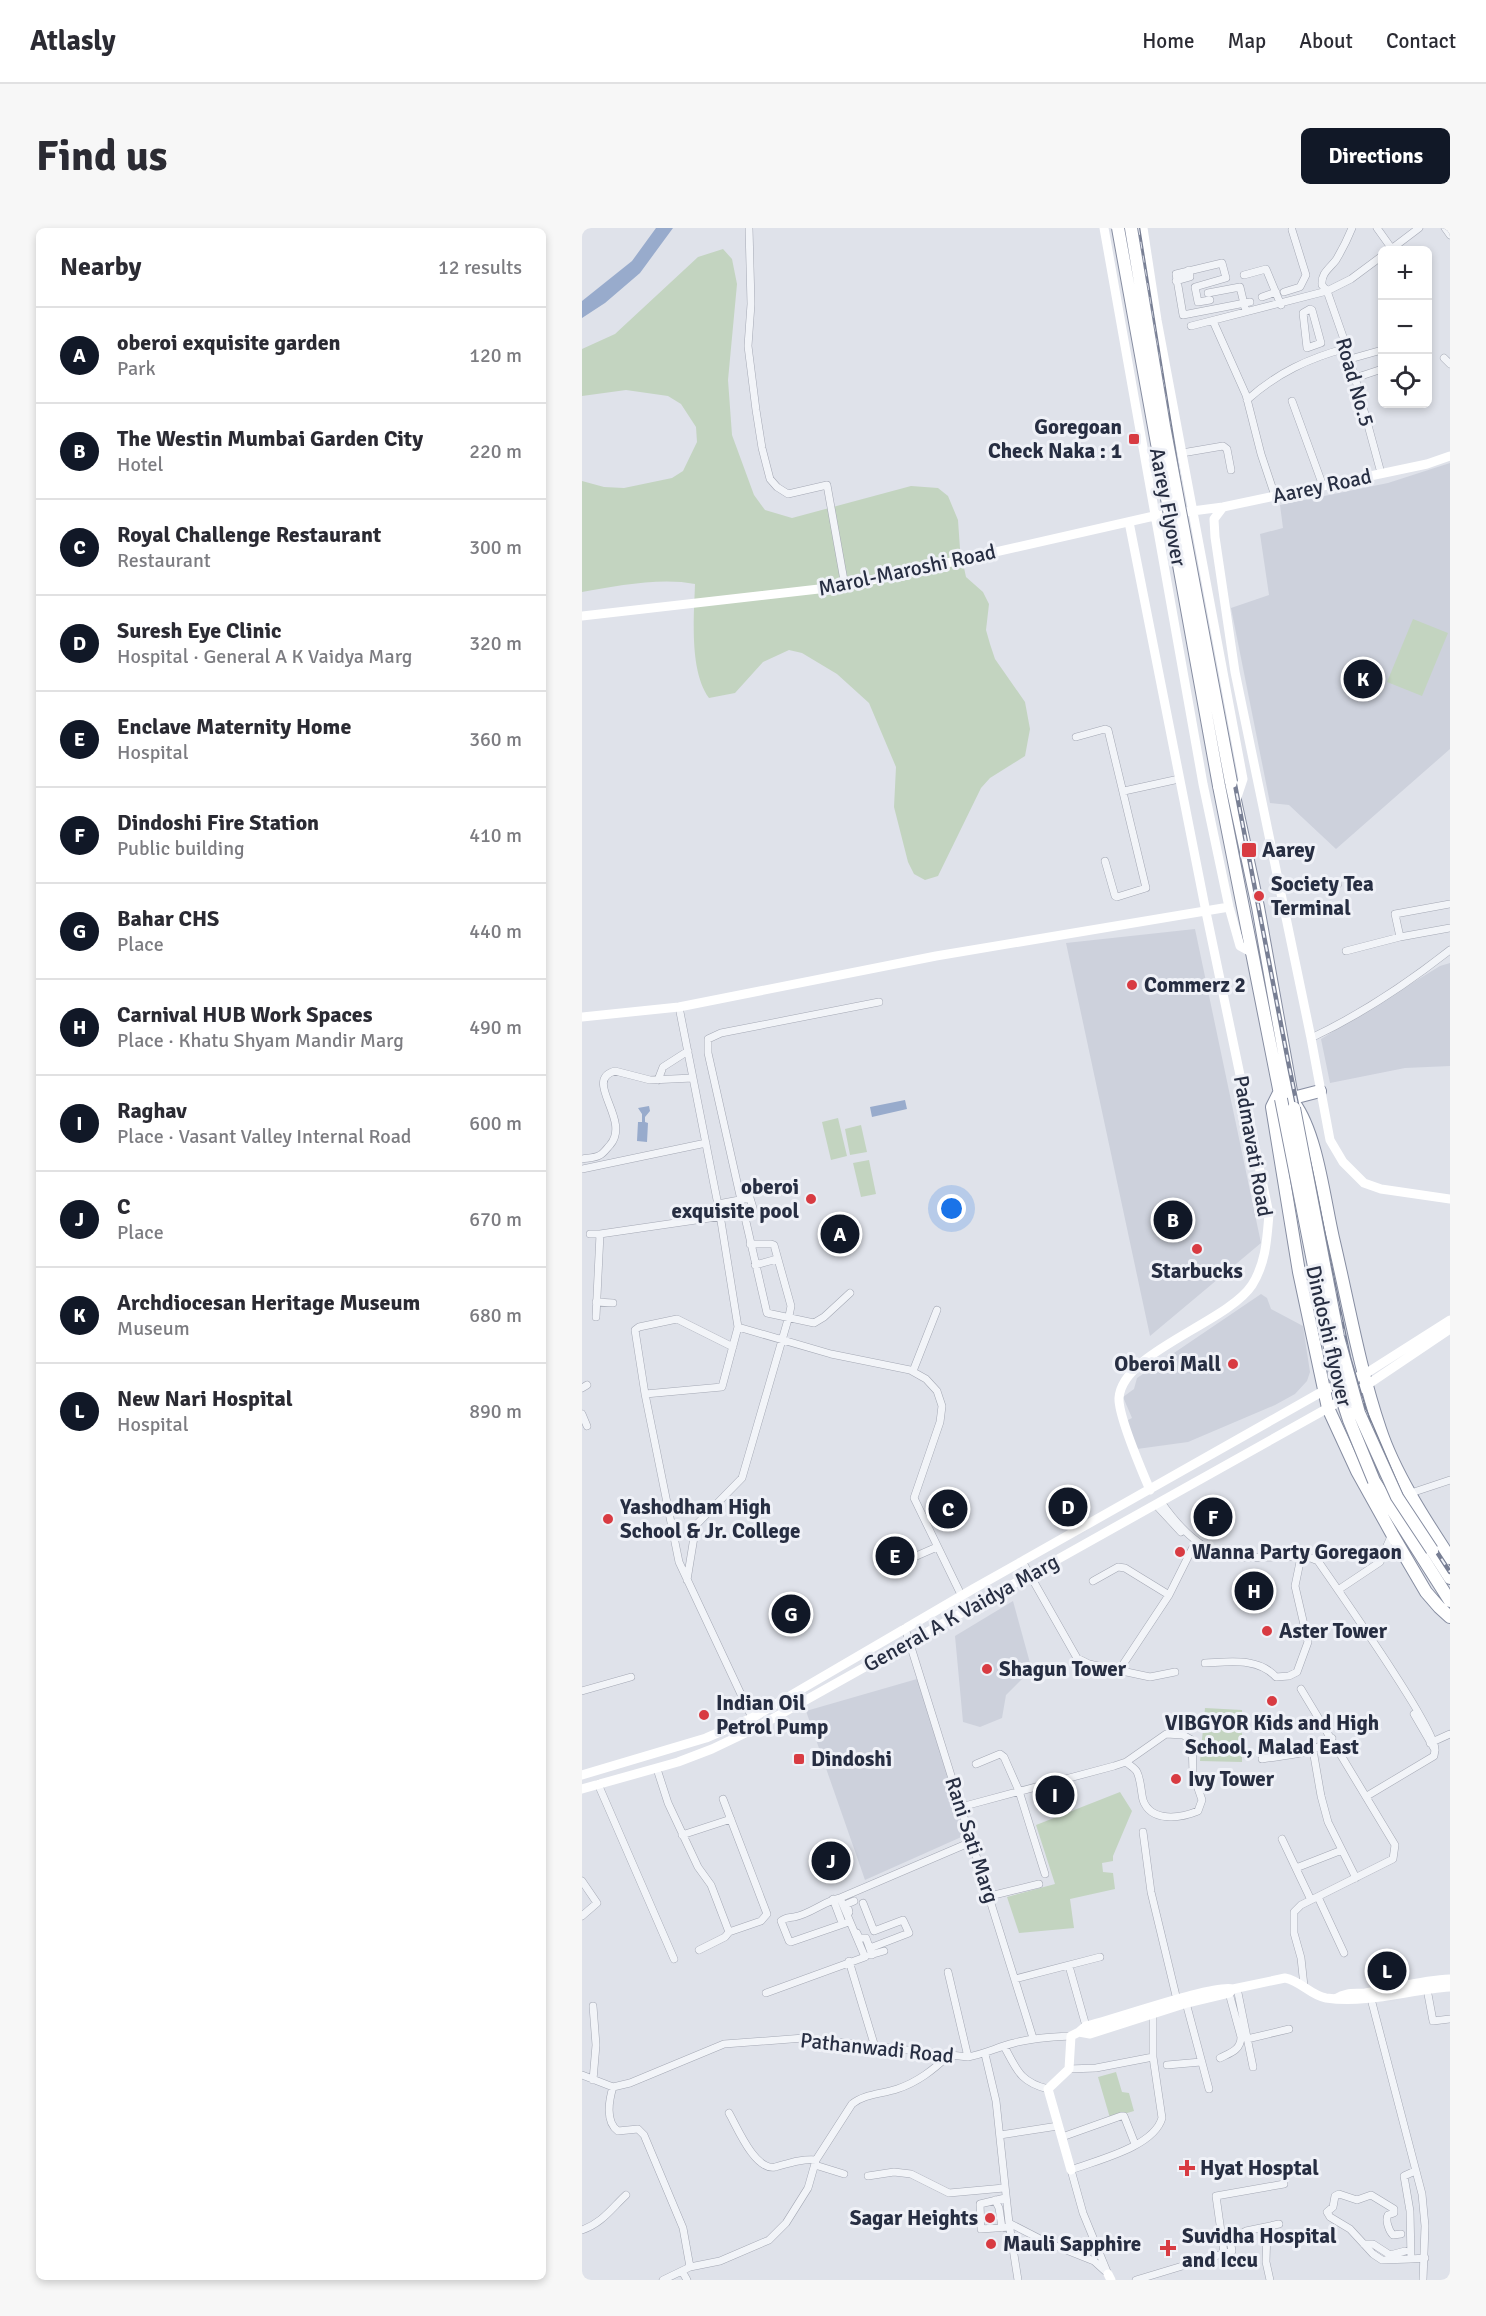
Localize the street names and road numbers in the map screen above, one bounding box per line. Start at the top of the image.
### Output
street label: Road No.5 [1330,334,1380,430]
street label: Aarey Flyover [1144,446,1192,569]
street label: Aarey Road [1270,463,1374,509]
street label: Marol-Maroshi Road [816,538,998,602]
street label: Padmavati Road [1228,1073,1278,1219]
street label: Dindoshi flyover [1300,1263,1358,1409]
street label: General A K Vaidya Marg [859,1548,1063,1678]
street label: Rani Sati Marg [939,1774,1005,1906]
street label: Pathanwadi Road [799,2027,955,2069]

